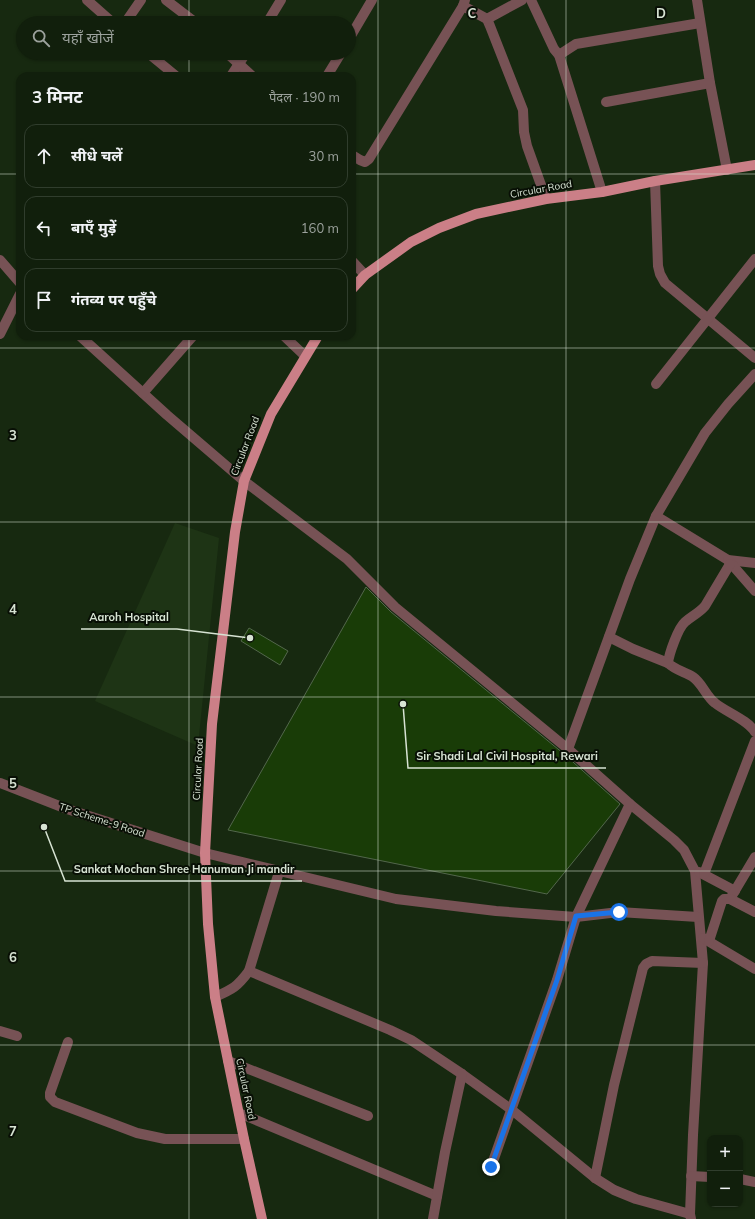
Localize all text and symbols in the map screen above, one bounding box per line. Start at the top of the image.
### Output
text: C [468,5,477,21]
text: D [656,5,666,21]
search box [16,16,356,60]
icon: search [30,27,52,49]
text: यहाँ खोजें [62,28,114,47]
text: 3 मिनट [32,86,83,107]
text: पैदल · 190 m [269,89,340,105]
icon: ahead [33,145,55,167]
text: सीधे चलें [71,146,122,165]
text: 30 m [309,148,339,164]
street label: Circular Road [509,177,573,201]
icon: left [33,217,55,239]
text: बाएँ मुड़ें [71,218,116,237]
text: 160 m [301,220,339,236]
icon: arrive [33,289,55,311]
text: गंतव्य पर पहुँचे [71,290,156,309]
street label: Circular Road [228,414,262,478]
text: 3 [9,427,17,443]
text: 4 [9,601,17,617]
callout: Aaroh Hospital [81,606,177,629]
text: Aaroh Hospital [89,610,169,624]
street label: Circular Road [190,737,206,801]
callout: Sir Shadi Lal Civil Hospital, Rewari [408,745,606,768]
text: Sir Shadi Lal Civil Hospital, Rewari [416,749,598,763]
text: 5 [9,775,17,791]
street label: TP Scheme-9 Road [57,800,147,840]
callout: Sankat Mochan Shree Hanuman Ji mandir [65,858,302,881]
text: Sankat Mochan Shree Hanuman Ji mandir [74,862,295,876]
route start [610,903,628,921]
text: 6 [9,949,17,965]
street label: Circular Road [233,1057,259,1121]
text: 7 [9,1123,17,1139]
map controls [707,1135,743,1207]
button: + [707,1135,743,1171]
route end [482,1158,500,1176]
button: − [707,1171,743,1207]

